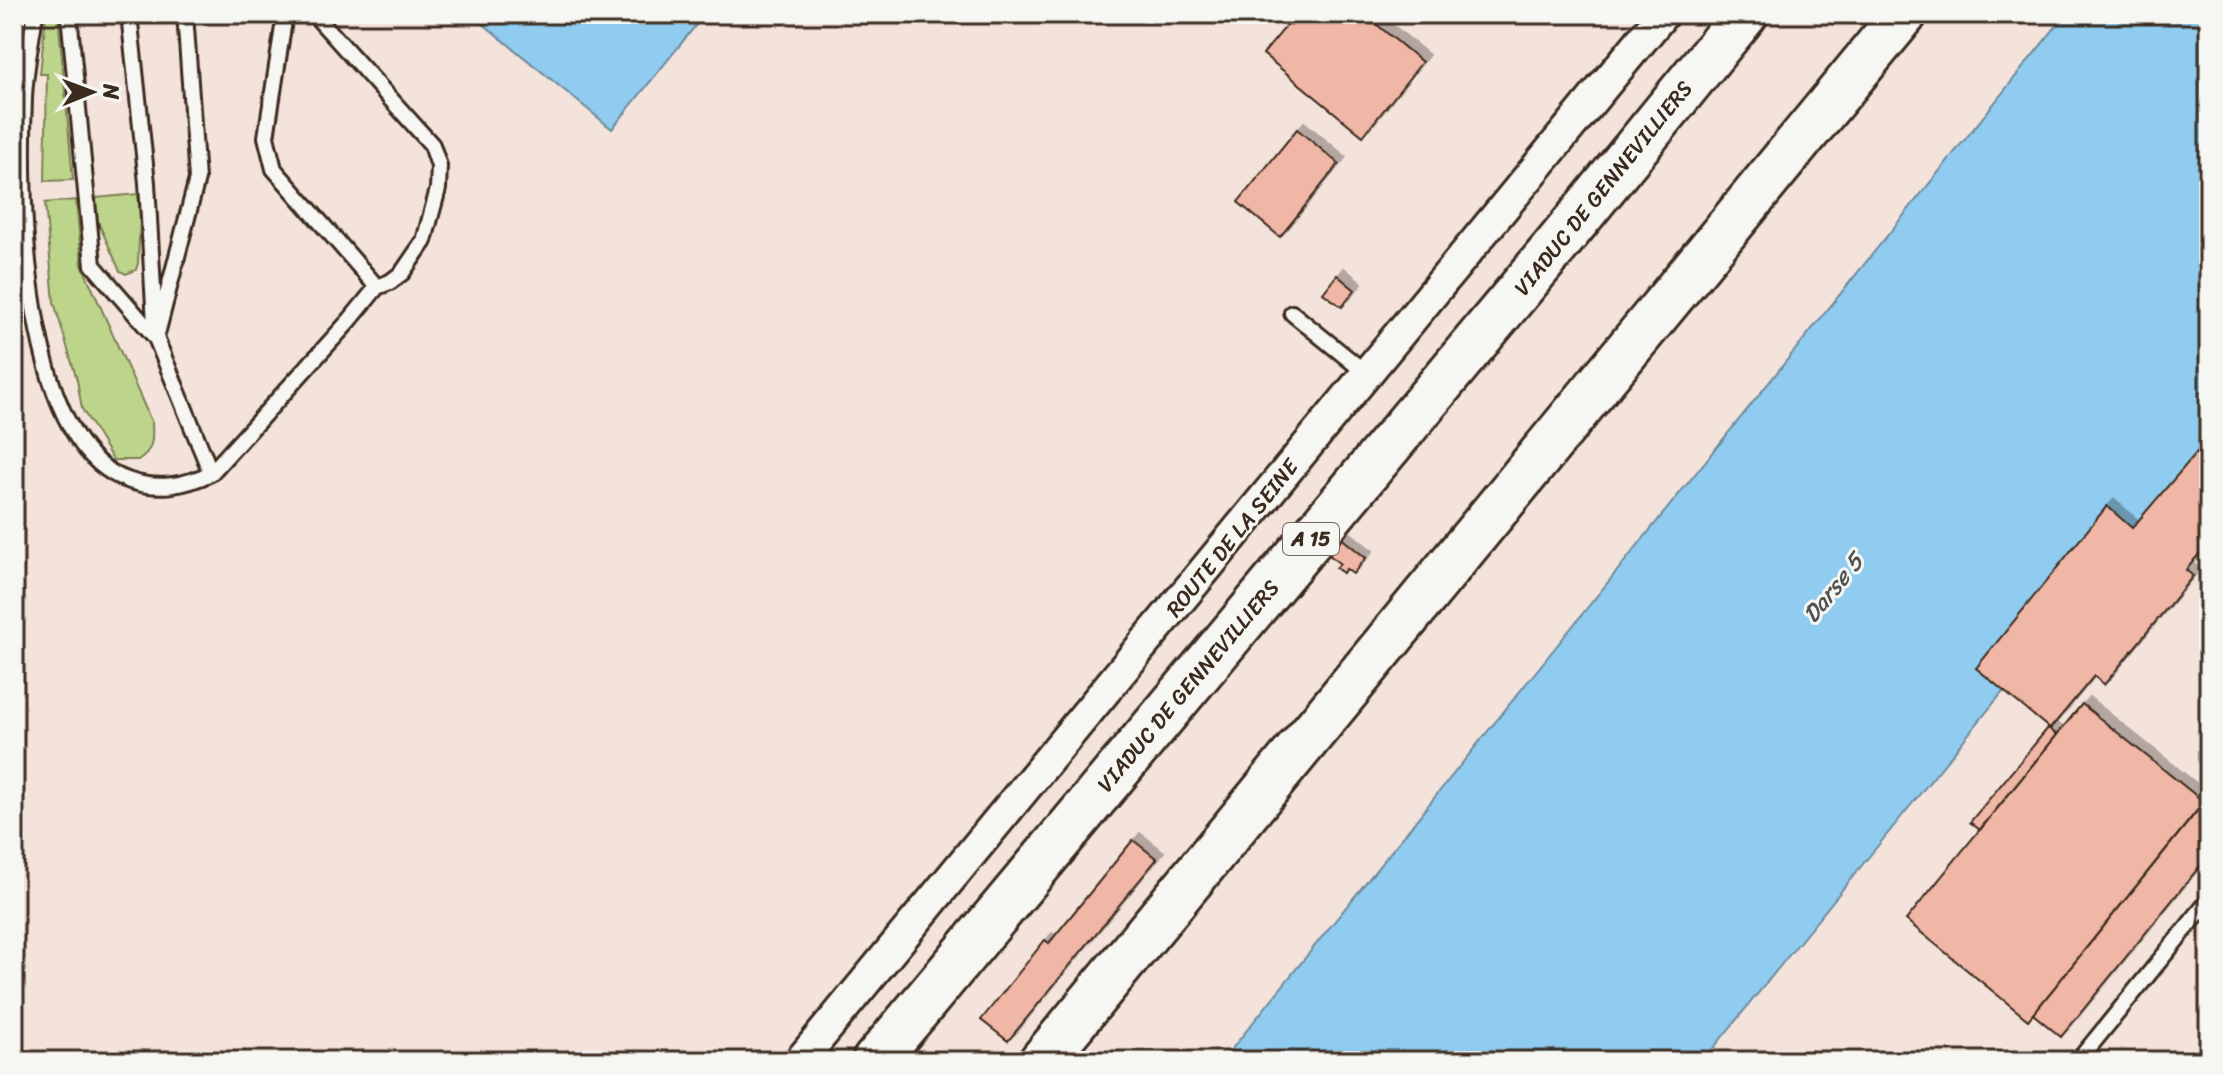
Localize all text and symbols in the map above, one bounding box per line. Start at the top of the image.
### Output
north arrow [52,52,132,132]
street label: VIADUC DE GENNEVILLIERS [1503,71,1703,304]
text: N [92,83,131,100]
street label: ROUTE DE LA SEINE [1155,448,1310,626]
road number: A 15 [1283,523,1339,555]
water label: Darse 5 [1791,541,1877,633]
street label: VIADUC DE GENNEVILLIERS [1087,571,1289,801]

